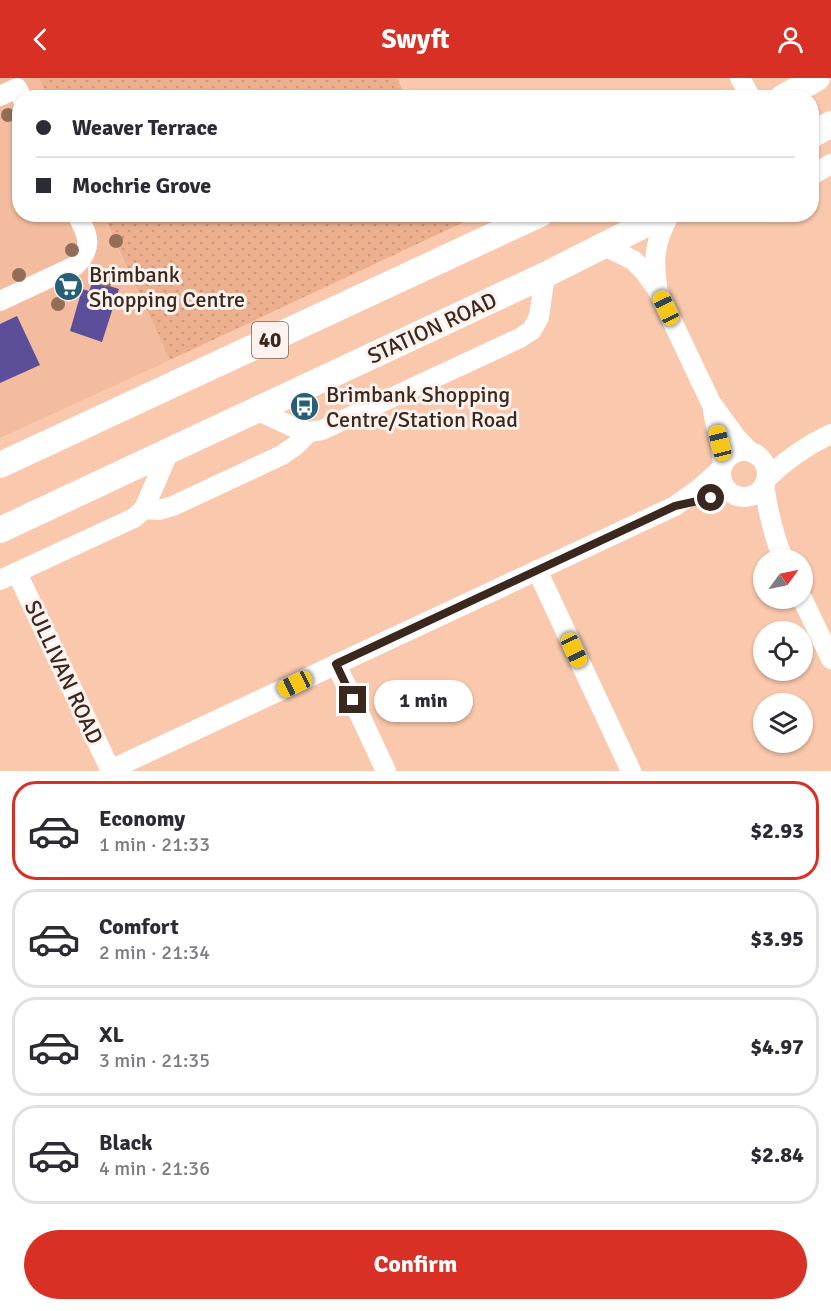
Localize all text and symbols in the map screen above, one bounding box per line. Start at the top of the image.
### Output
icon: back [24,23,57,56]
text: Swyft [382,23,449,56]
icon: person [774,23,807,56]
text: Weaver Terrace [72,114,218,141]
text: Mochrie Grove [72,172,211,199]
place label: Brimbank Shopping Centre [89,261,245,313]
supermarket icon: Brimbank Shopping Centre [52,271,84,303]
street label: STATION ROAD [363,286,501,370]
car [650,288,682,328]
road number: 40 [252,322,288,358]
place label: Brimbank Shopping Centre/Station Road [326,381,518,433]
bus stop icon: Brimbank Shopping Centre/Station Road [289,391,321,423]
car [707,423,733,463]
route start [697,484,724,511]
north arrow [753,549,813,609]
map controls [753,549,813,753]
street label: SULLIVAN ROAD [19,596,109,748]
button: locate [753,621,813,681]
car [558,630,590,670]
car [275,668,315,700]
callout: 1 min [374,679,473,721]
route end [339,686,366,713]
text: 1 min [399,688,448,713]
button: layers [753,693,813,753]
icon: car [27,804,81,858]
text: Economy [99,805,185,832]
text: $2.93 [750,817,804,844]
text: 1 min · 21:33 [99,832,210,857]
icon: car [27,912,81,966]
text: Comfort [99,913,179,940]
text: $3.95 [750,925,804,952]
text: 2 min · 21:34 [99,940,210,965]
icon: car [27,1020,81,1074]
text: XL [99,1021,124,1048]
text: $4.97 [750,1033,804,1060]
text: 3 min · 21:35 [99,1048,210,1073]
icon: car [27,1128,81,1182]
text: Black [99,1129,153,1156]
text: $2.84 [750,1141,804,1168]
text: 4 min · 21:36 [99,1156,210,1181]
button: Confirm [24,1230,807,1299]

